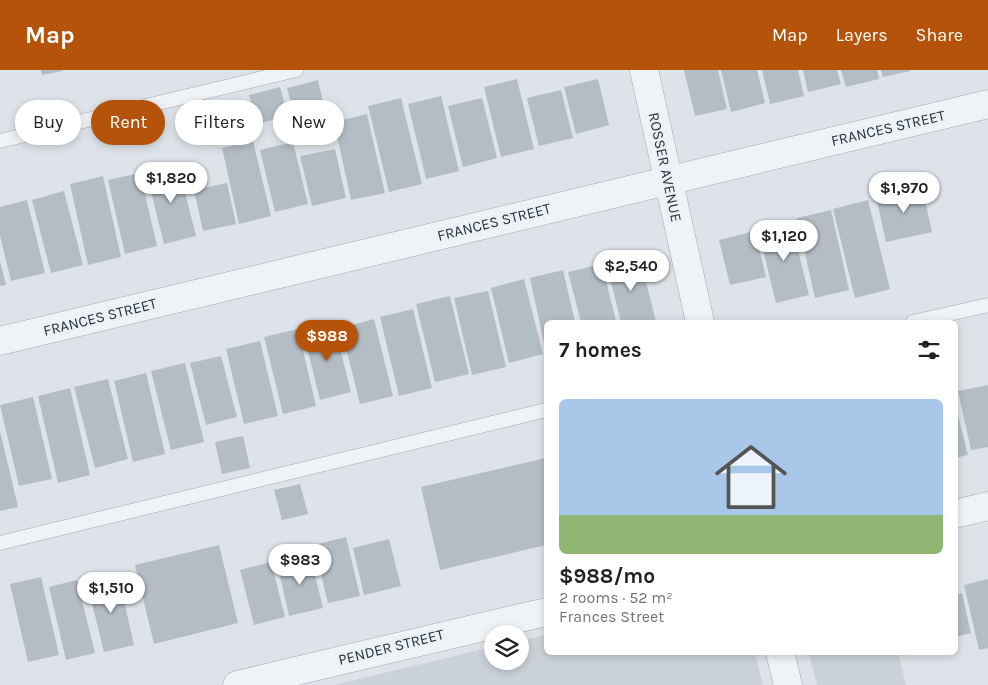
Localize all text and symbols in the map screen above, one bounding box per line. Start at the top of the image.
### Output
text: Map [25,21,75,49]
text: Map [772,24,808,46]
text: Layers [836,24,888,46]
text: Share [916,24,963,46]
chip: Buy [15,100,81,145]
chip: Rent [91,100,165,145]
chip: Filters [175,100,263,145]
chip: New [273,100,344,145]
street label: FRANCES STREET [829,106,947,150]
street label: ROSSER AVENUE [645,110,685,224]
pin: $1,820 [130,162,212,204]
text: $1,820 [146,168,196,187]
pin: $1,970 [863,172,945,214]
text: $1,970 [880,178,928,197]
street label: FRANCES STREET [435,199,553,245]
pin: $1,120 [743,220,825,262]
text: $1,120 [761,226,807,245]
pin: $2,540 [590,250,672,292]
text: $2,540 [604,256,658,275]
street label: FRANCES STREET [41,294,159,340]
pin: $988 [297,320,357,362]
text: $988 [306,326,348,345]
icon: filters [915,336,943,364]
text: 7 homes [559,338,642,362]
icon: home [706,432,796,522]
pin: $983 [270,544,330,586]
text: $983 [279,550,321,569]
text: $988/mo [559,564,655,588]
pin: $1,510 [70,572,152,614]
text: $1,510 [88,578,134,597]
text: 2 rooms · 52 m² [559,588,673,607]
text: Frances Street [559,607,664,626]
street label: PENDER STREET [336,625,446,669]
map controls [484,625,529,670]
button: layers [484,625,529,670]

